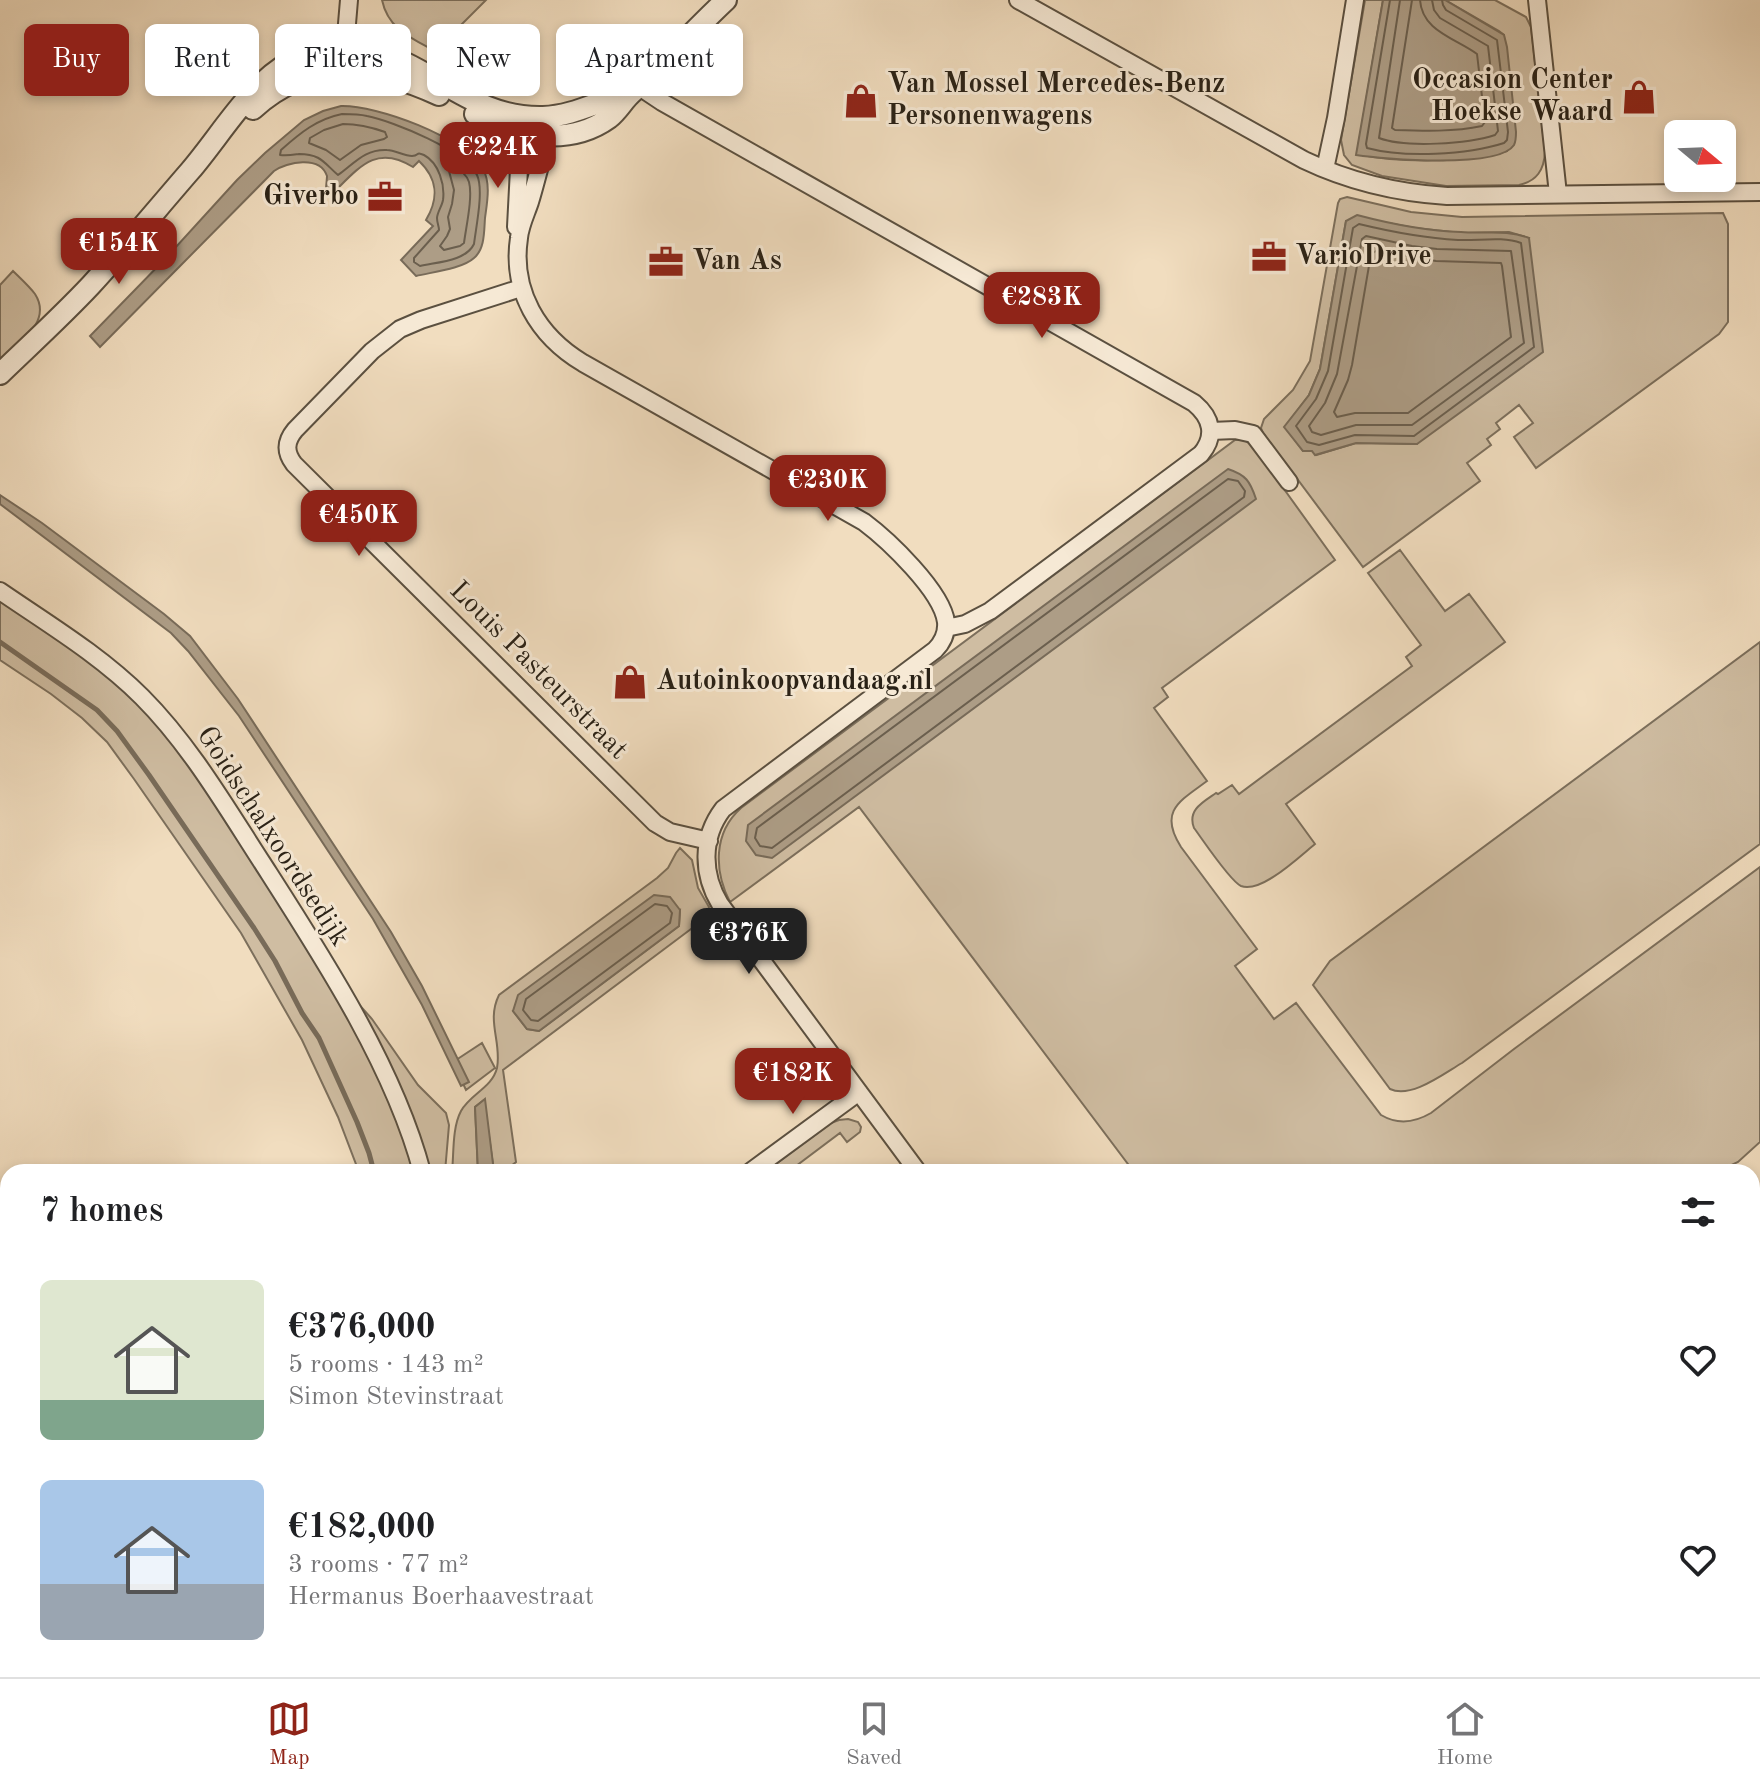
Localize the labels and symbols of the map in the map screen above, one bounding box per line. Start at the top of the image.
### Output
place label: Occasion Center Hoekse Waard [1412,67,1613,127]
place label: Van Mossel Mercedes-Benz Personenwagens [887,71,1225,131]
shop icon: Occasion Center Hoekse Waard [1620,78,1658,116]
shop icon: Van Mossel Mercedes-Benz Personenwagens [842,82,880,120]
north arrow [1664,120,1736,192]
pin: €224K [442,122,554,190]
office icon: Giverbo [366,178,404,216]
place label: Giverbo [263,183,359,211]
pin: €154K [63,218,175,286]
office icon: VarioDrive [1250,238,1288,276]
office icon: Van As [647,243,685,281]
place label: VarioDrive [1295,243,1432,271]
place label: Van As [692,248,782,276]
pin: €283K [986,272,1098,340]
pin: €230K [772,455,884,523]
pin: €450K [303,490,415,558]
street label: Louis Pasteurstraat [444,577,632,765]
shop icon: Autoinkoopvandaag.nl [611,663,649,701]
place label: Autoinkoopvandaag.nl [656,668,933,696]
street label: Goidschalxoordsedijk [191,722,353,952]
pin: €376K [693,908,805,976]
pin: €182K [737,1048,849,1116]

